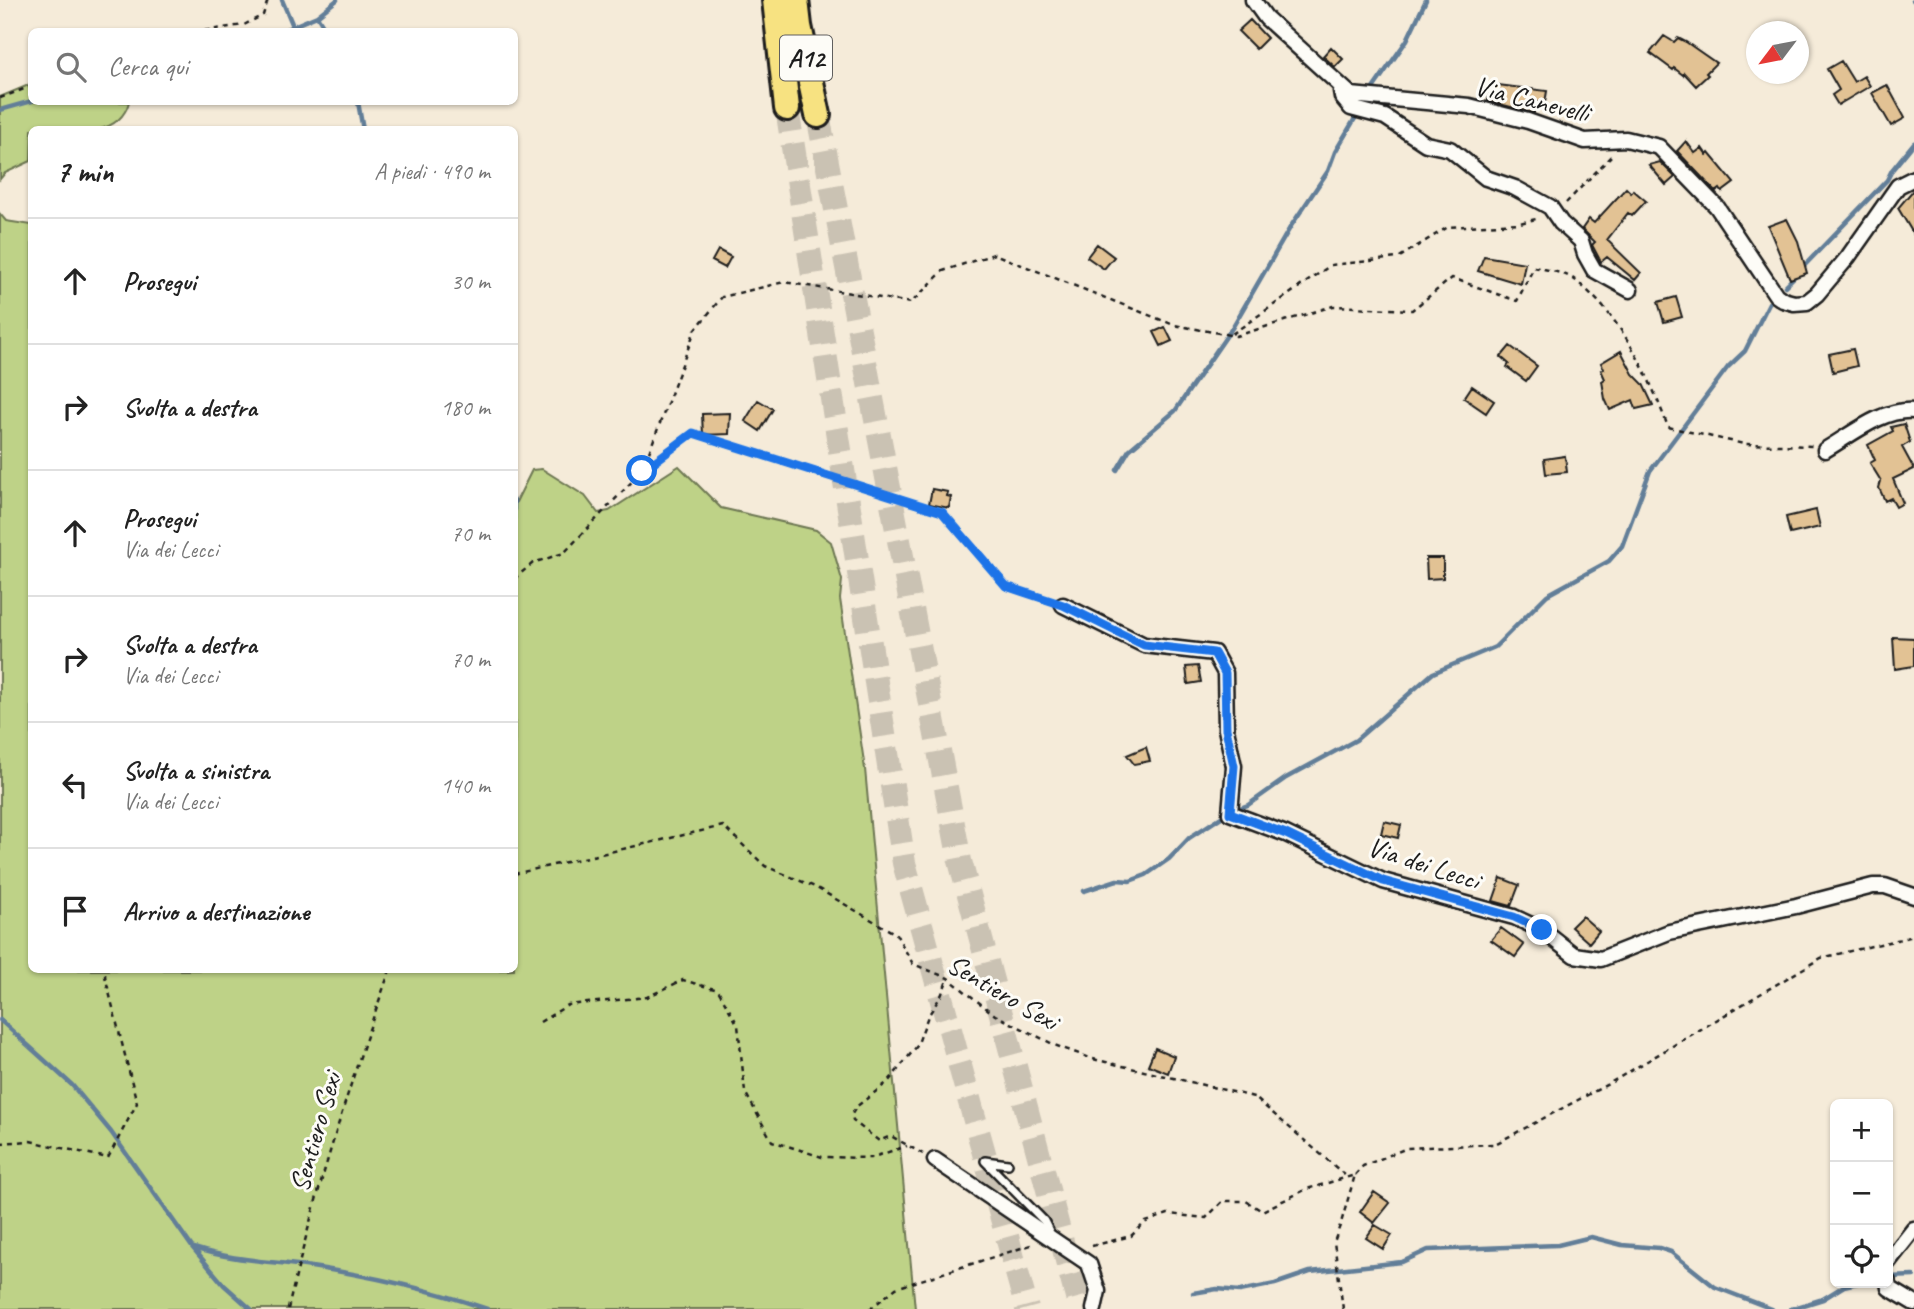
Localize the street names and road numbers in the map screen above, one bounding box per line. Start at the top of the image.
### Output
road number: A12 [780,36,832,80]
street label: Via Canevelli [1471,68,1596,131]
street label: Via dei Lecci [1364,828,1488,899]
street label: Sentiero Sexi [941,946,1068,1040]
street label: Sentiero Sexi [281,1065,350,1196]

